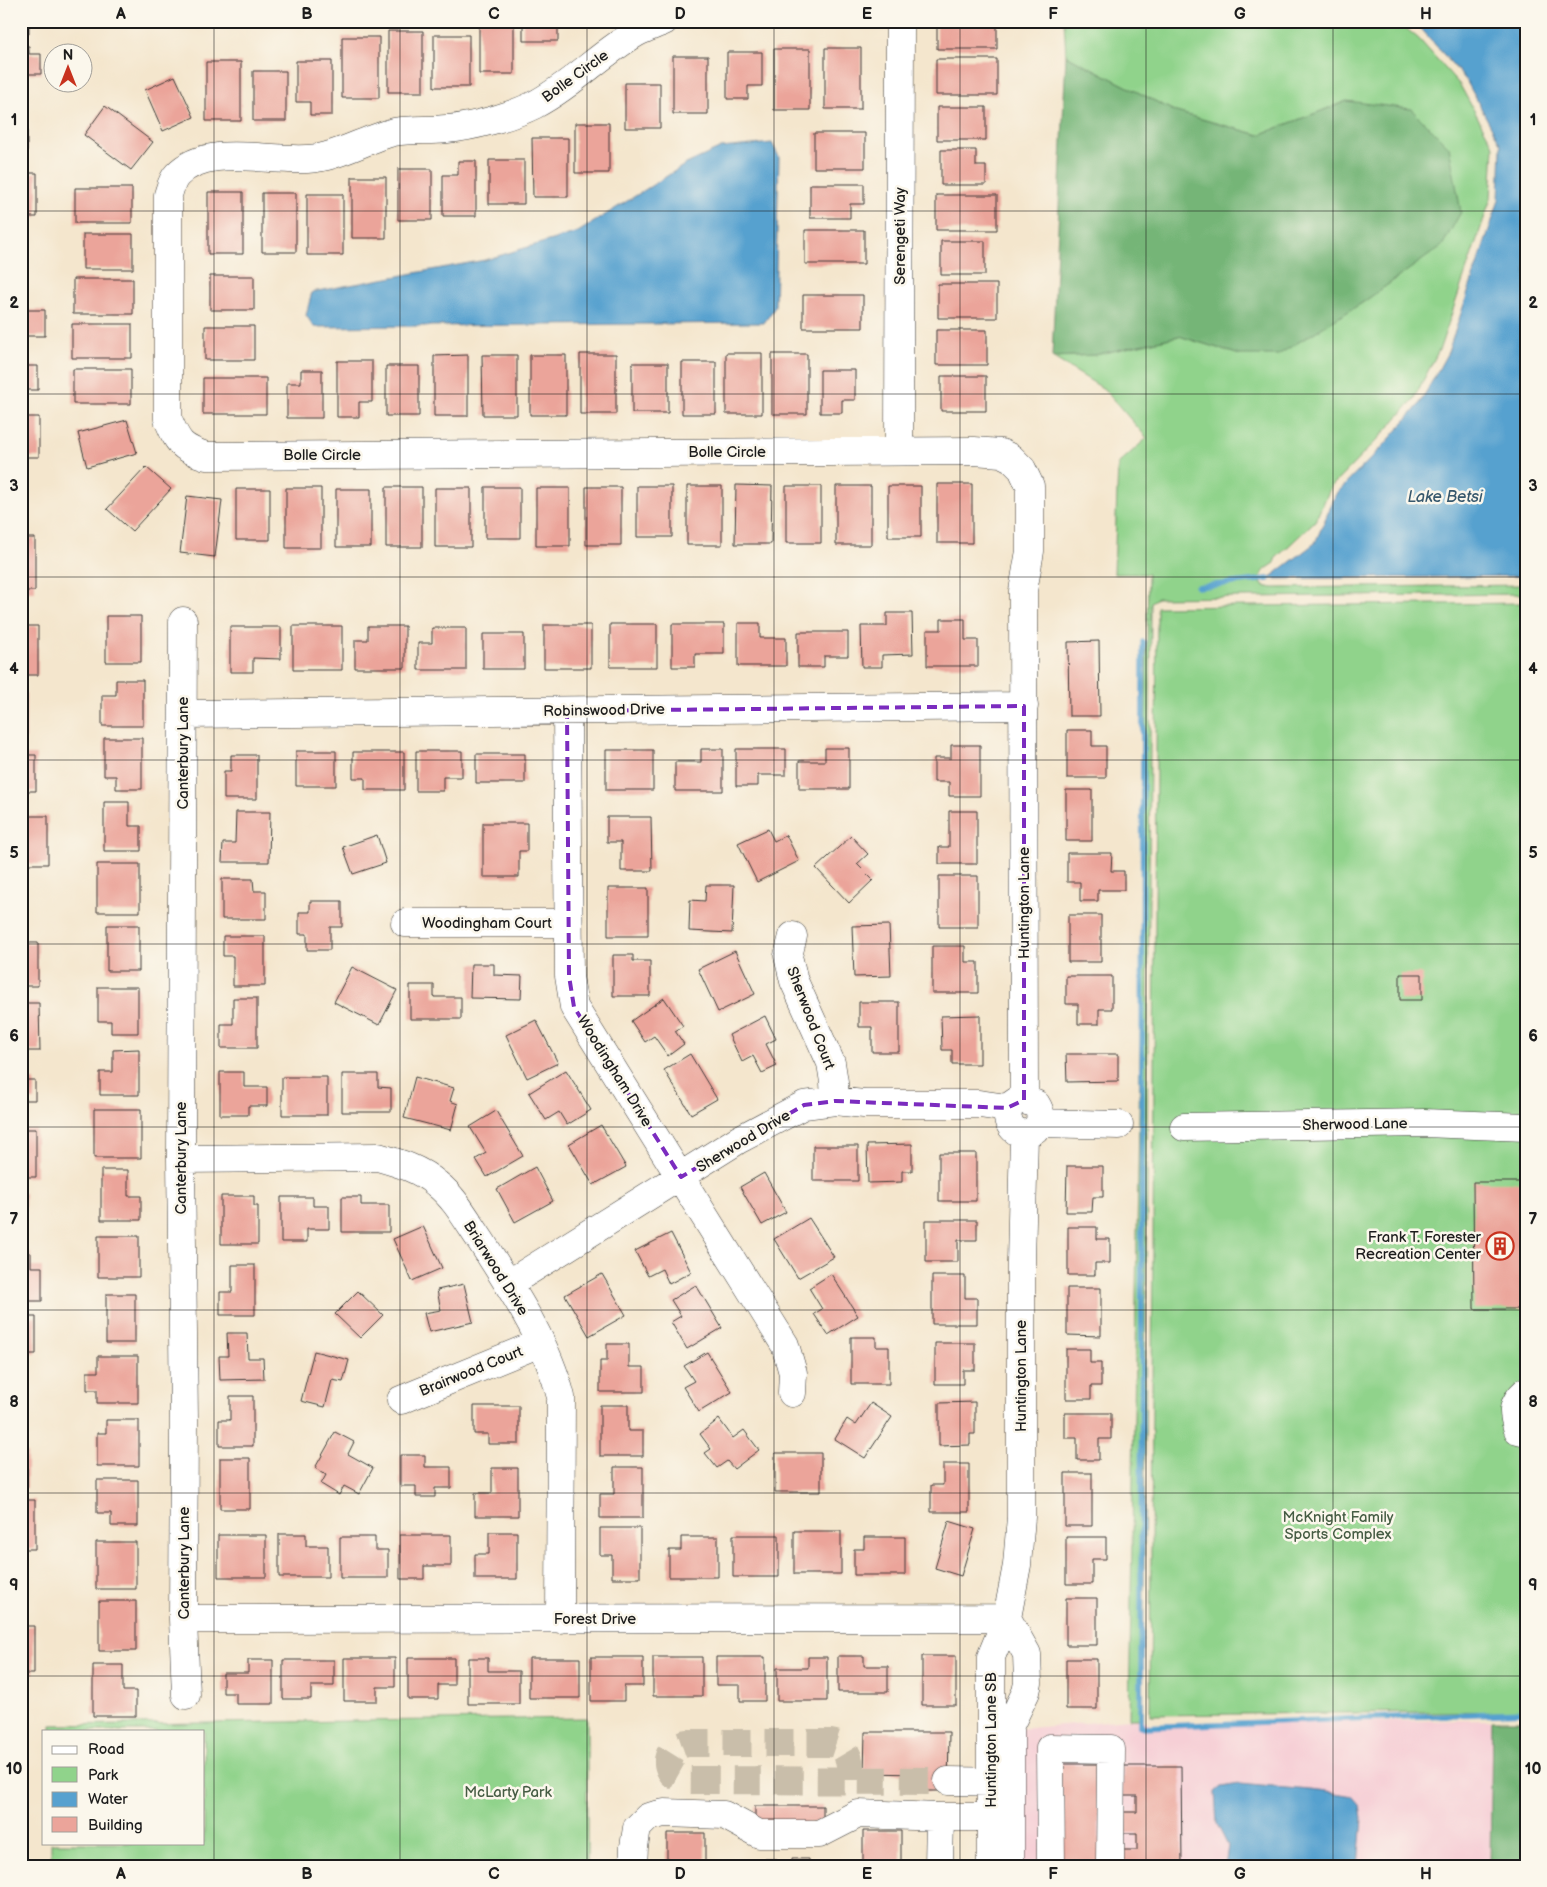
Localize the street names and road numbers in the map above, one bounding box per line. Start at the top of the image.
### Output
street label: Bolle Circle [538,46,612,107]
street label: Serengeti Way [891,187,910,285]
street label: Bolle Circle [688,443,766,462]
street label: Bolle Circle [283,446,361,465]
street label: Canterbury Lane [174,697,193,809]
street label: Robinswood Drive [543,700,665,721]
street label: Huntington Lane [1015,847,1034,959]
street label: Woodingham Court [422,914,552,933]
street label: Sherwood Court [782,964,839,1073]
street label: Woodingham Drive [573,1012,656,1130]
street label: Canterbury Lane [172,1102,191,1214]
street label: Sherwood Drive [693,1106,794,1177]
street label: Sherwood Lane [1302,1114,1408,1135]
street label: Briarwood Drive [459,1217,532,1319]
street label: Huntington Lane [1012,1320,1031,1432]
street label: Brairwood Court [417,1342,526,1401]
street label: Canterbury Lane [175,1507,194,1619]
street label: Forest Drive [554,1610,636,1629]
street label: Huntington Lane SB [982,1672,1001,1808]

